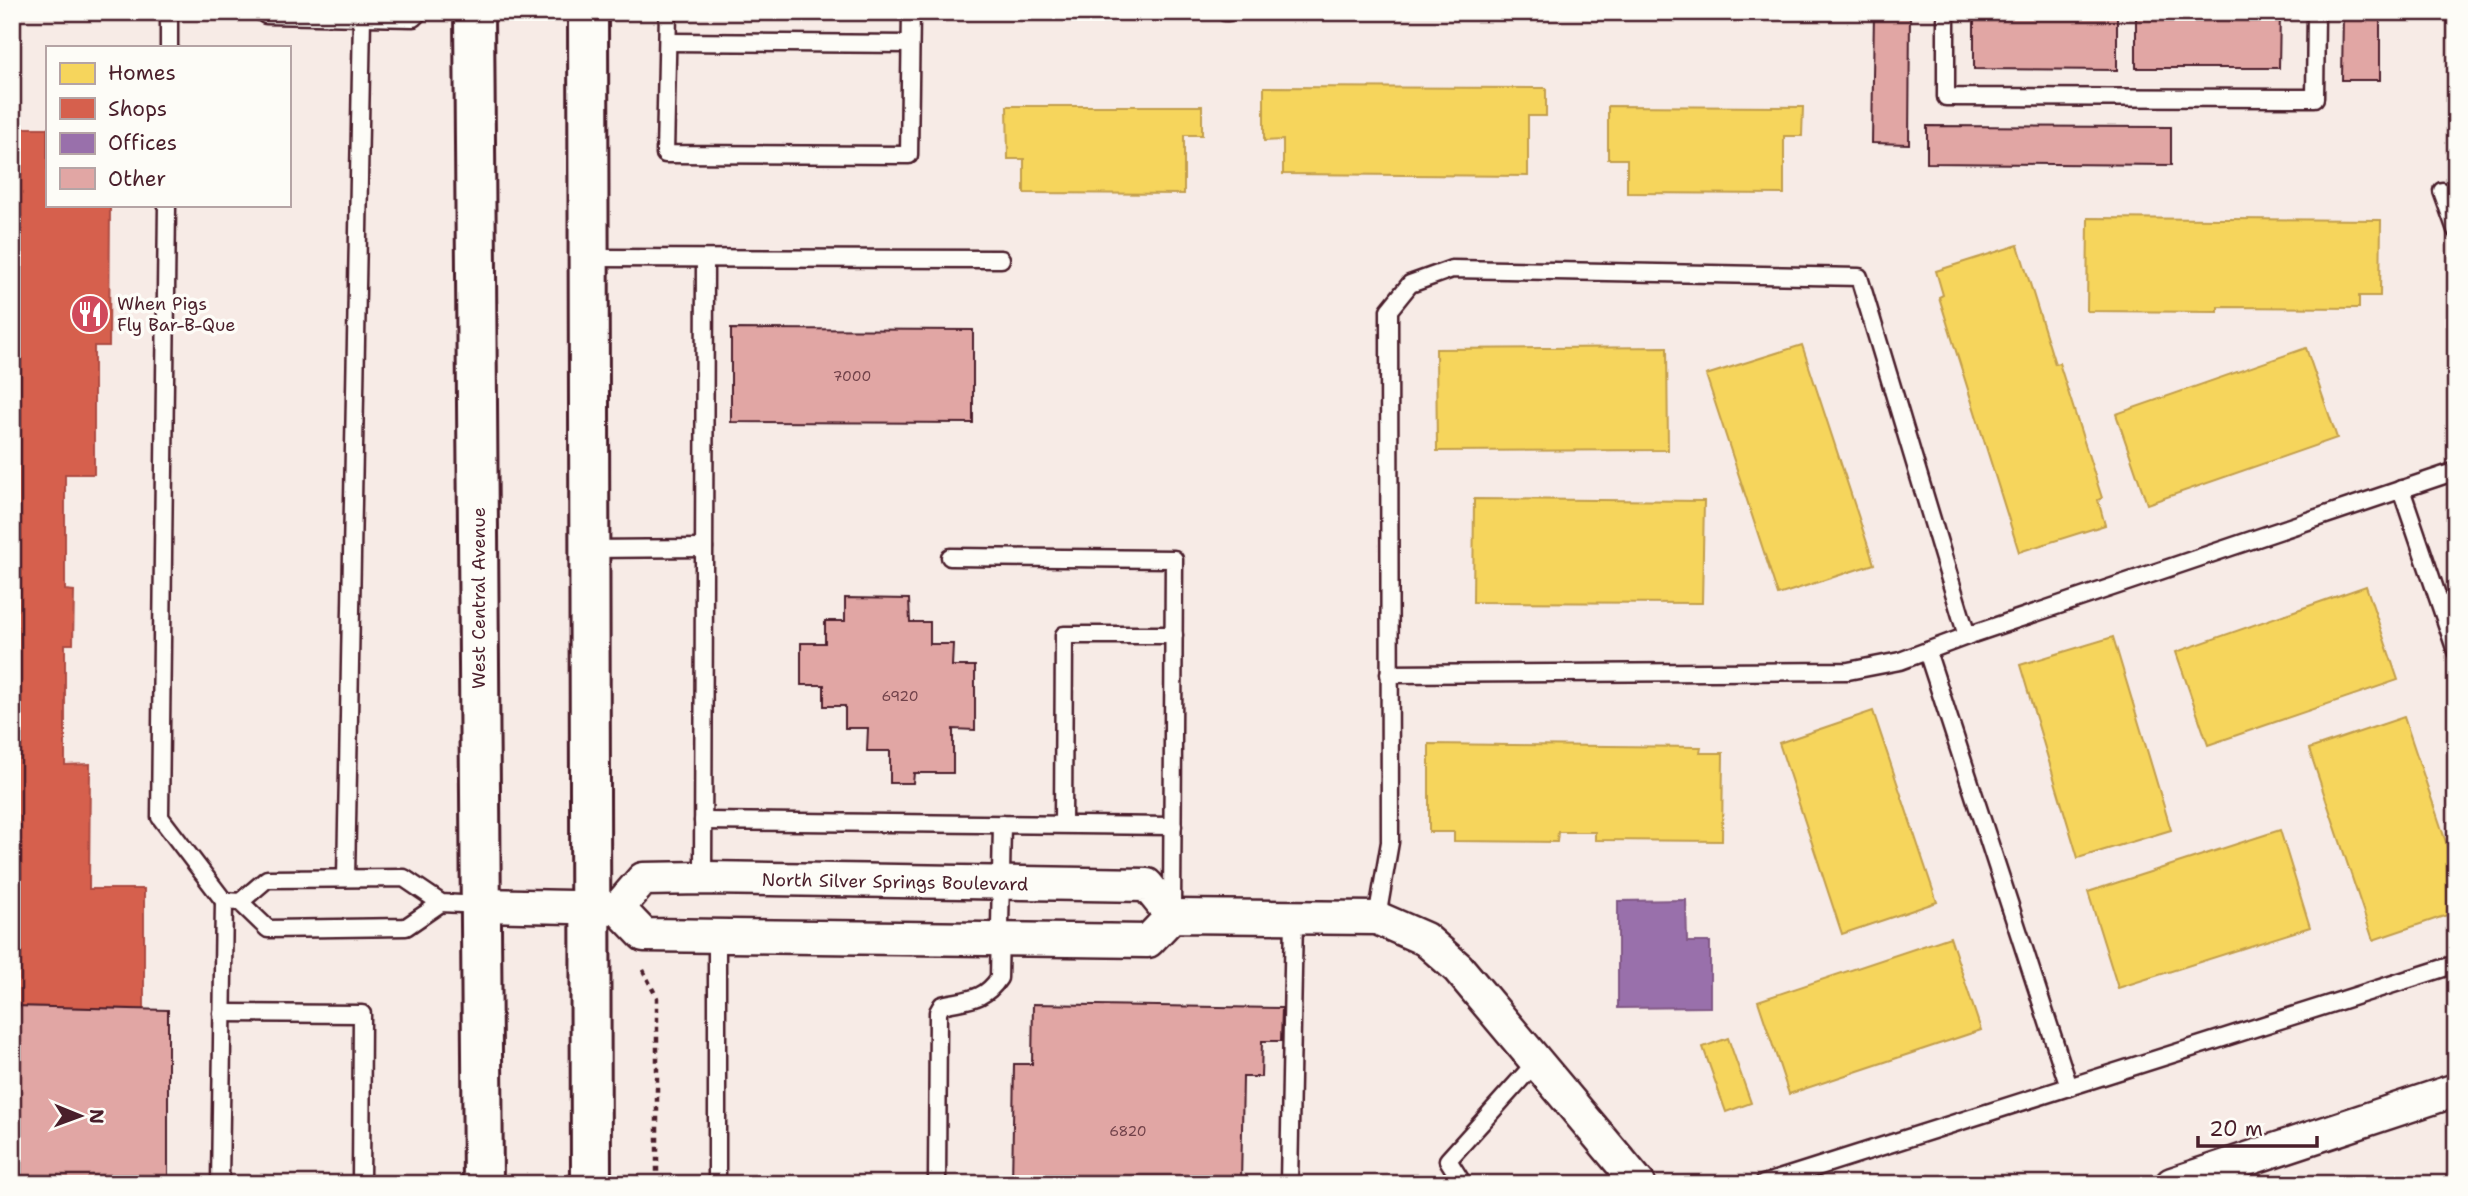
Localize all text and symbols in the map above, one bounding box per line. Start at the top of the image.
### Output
legend [46,46,290,206]
text: Homes [108,59,176,87]
text: Shops [108,95,167,123]
text: Offices [108,129,177,157]
text: Other [108,165,166,193]
place label: When Pigs Fly Bar-B-Que [117,292,236,337]
restaurant icon: When Pigs Fly Bar-B-Que [69,293,111,335]
house number: 7000 [833,367,871,385]
street label: West Central Avenue [467,507,491,689]
house number: 6920 [882,687,918,705]
street label: North Silver Springs Boulevard [761,868,1029,896]
north arrow [46,1080,116,1150]
scale bar [2198,1105,2318,1149]
text: N [84,1109,109,1124]
text: 20 m [2209,1115,2263,1143]
house number: 6820 [1109,1122,1147,1140]

